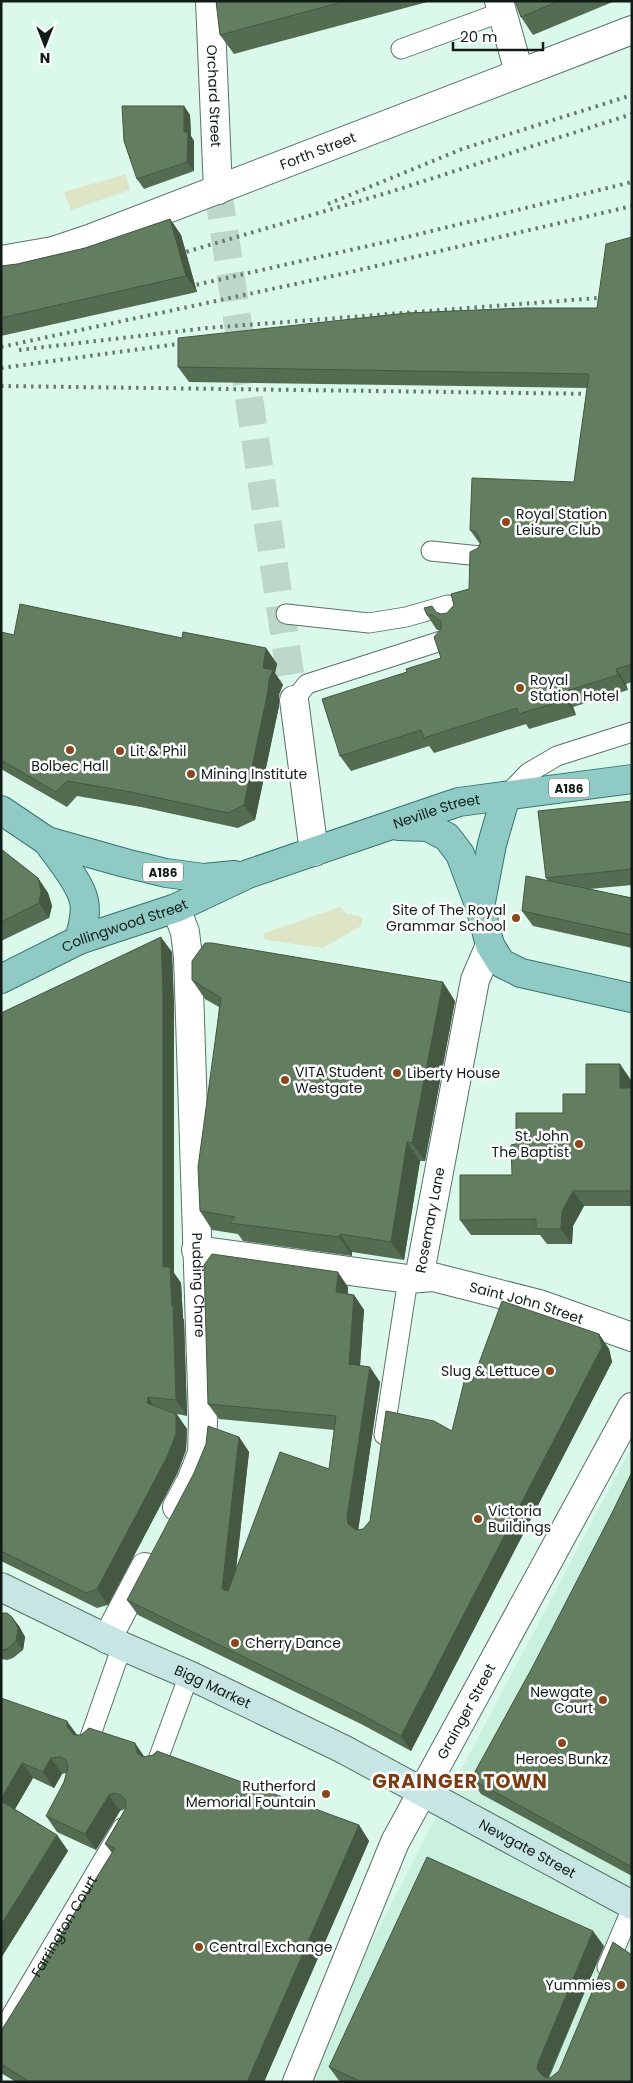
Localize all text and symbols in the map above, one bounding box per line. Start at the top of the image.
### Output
north arrow [20,20,70,70]
scale bar [453,20,543,52]
text: 20 m [460,26,498,47]
street label: Orchard Street [202,44,226,148]
text: N [40,48,50,68]
street label: Forth Street [277,127,359,175]
place label: Royal Station Leisure Club [516,504,607,540]
marker: Royal Station Leisure Club [500,516,512,528]
place label: Royal Station Hotel [530,670,619,706]
marker: Royal Station Hotel [514,682,526,694]
place label: Lit & Phil [130,741,186,761]
marker: Bolbec Hall [64,744,76,756]
marker: Lit & Phil [114,745,126,757]
place label: Bolbec Hall [31,756,109,776]
place label: Mining Institute [201,764,307,784]
marker: Mining Institute [185,768,197,780]
road number: A186 [549,778,589,798]
street label: Neville Street [390,789,481,834]
road number: A186 [143,862,183,882]
street label: Collingwood Street [58,894,191,957]
place label: Site of The Royal Grammar School [386,900,506,936]
marker: Site of The Royal Grammar School [510,912,522,924]
place label: VITA Student Westgate [295,1062,383,1098]
place label: Liberty House [407,1063,500,1083]
marker: Liberty House [391,1067,403,1079]
marker: VITA Student Westgate [279,1074,291,1086]
place label: St. John The Baptist [492,1126,569,1162]
marker: St. John The Baptist [573,1138,585,1150]
street label: Rosemary Lane [410,1165,450,1275]
street label: Pudding Chare [187,1232,210,1338]
street label: Saint John Street [467,1277,586,1329]
place label: Slug & Lettuce [441,1361,540,1381]
marker: Slug & Lettuce [544,1365,556,1377]
place label: Victoria Buildings [488,1501,551,1537]
marker: Victoria Buildings [472,1513,484,1525]
place label: Cherry Dance [245,1633,341,1653]
marker: Cherry Dance [229,1637,241,1649]
street label: Bigg Market [171,1660,254,1713]
street label: Grainger Street [432,1660,500,1763]
place label: Newgate Court [530,1682,593,1718]
marker: Newgate Court [597,1694,609,1706]
marker: Heroes Bunkz [556,1737,568,1749]
place label: Heroes Bunkz [516,1749,608,1769]
district label: GRAINGER TOWN [372,1768,548,1795]
place label: Rutherford Memorial Fountain [186,1776,316,1812]
marker: Rutherford Memorial Fountain [320,1788,332,1800]
street label: Newgate Street [475,1814,579,1883]
street label: Farrington Court [26,1872,102,1981]
place label: Central Exchange [209,1937,333,1957]
marker: Central Exchange [193,1941,205,1953]
place label: Yummies [546,1975,611,1995]
marker: Yummies [615,1979,627,1991]

